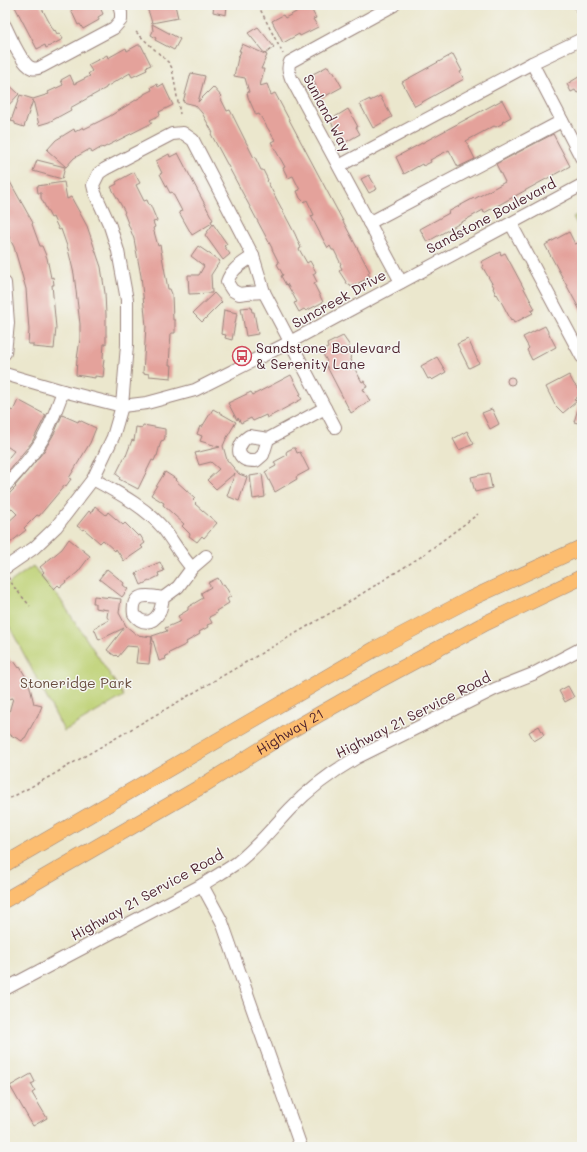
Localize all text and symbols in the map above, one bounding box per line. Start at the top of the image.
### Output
street label: Sunland Way [299,71,356,155]
street label: Sandstone Boulevard [423,173,559,258]
street label: Suncreek Drive [288,265,389,332]
place label: Sandstone Boulevard & Serenity Lane [256,338,400,373]
bus stop icon: Sandstone Boulevard & Serenity Lane [231,345,253,367]
street label: Highway 21 Service Road [332,667,494,762]
park label: Stoneridge Park [20,673,132,692]
street label: Highway 21 [252,704,327,759]
street label: Highway 21 Service Road [67,845,227,944]

